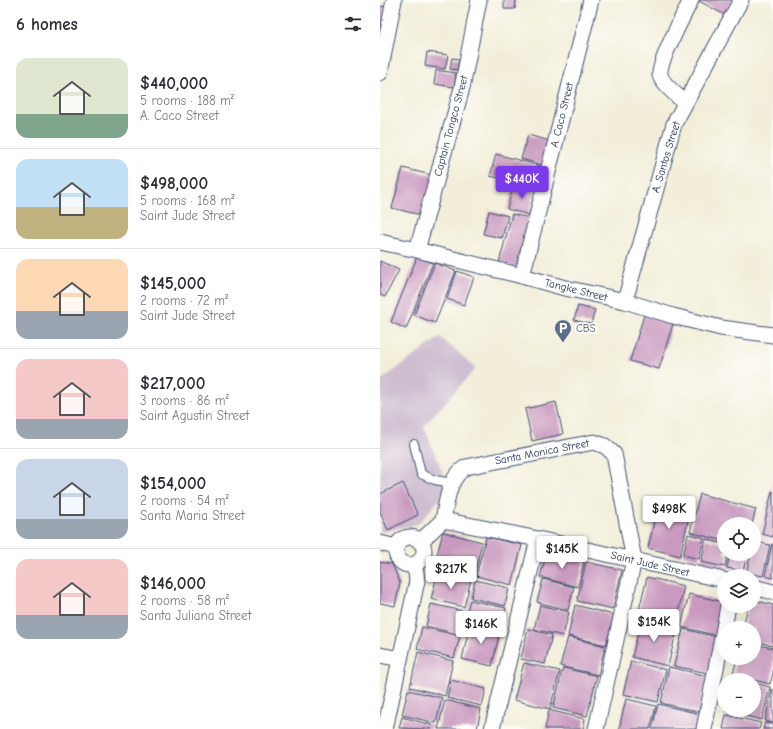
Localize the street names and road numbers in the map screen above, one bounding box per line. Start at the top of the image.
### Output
street label: Captain Tongco Street [431,73,471,178]
street label: A. Caco Street [548,80,577,149]
street label: A. Santos Street [649,119,683,194]
street label: Tangke Street [543,276,610,304]
street label: Santa Monica Street [494,436,591,468]
street label: Saint Jude Street [609,549,691,580]

